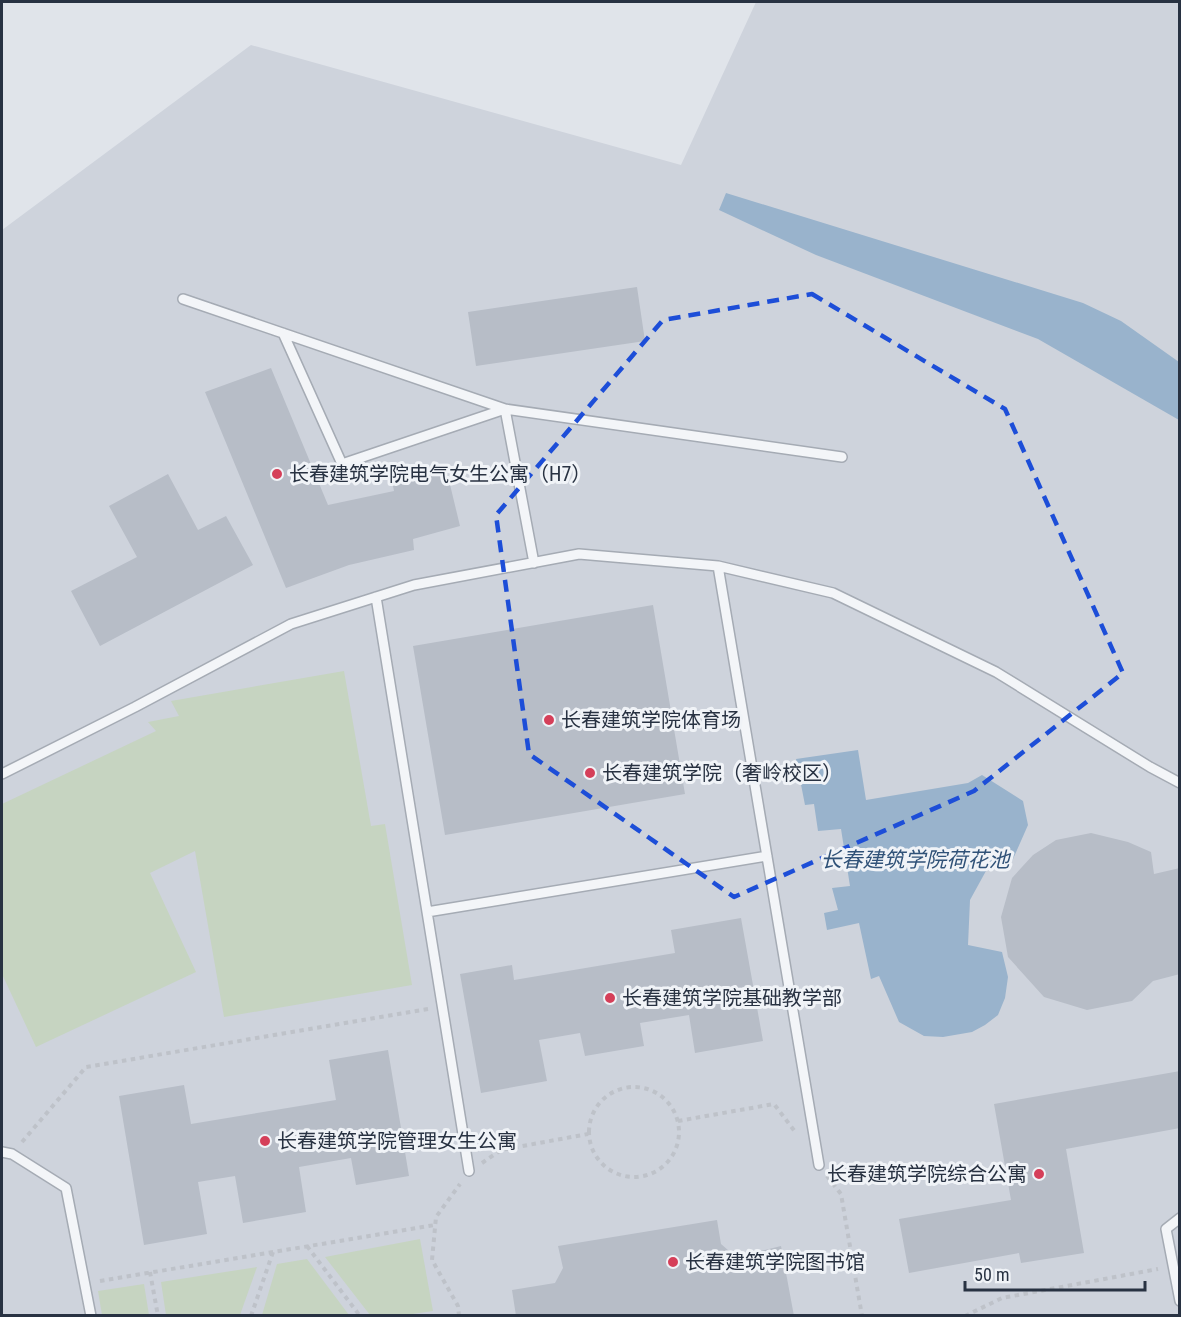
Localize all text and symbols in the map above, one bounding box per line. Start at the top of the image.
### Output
place label: 长春建筑学院电气女生公寓（H7） [289,462,591,486]
marker: 长春建筑学院电气女生公寓（H7） [270,467,284,481]
place label: 长春建筑学院体育场 [561,708,741,732]
marker: 长春建筑学院体育场 [542,713,556,727]
place label: 长春建筑学院（奢岭校区） [602,761,842,785]
marker: 长春建筑学院（奢岭校区） [583,766,597,780]
water label: 长春建筑学院荷花池 [821,848,1011,872]
place label: 长春建筑学院基础教学部 [622,986,842,1010]
marker: 长春建筑学院基础教学部 [603,991,617,1005]
place label: 长春建筑学院管理女生公寓 [277,1129,517,1153]
marker: 长春建筑学院管理女生公寓 [258,1134,272,1148]
place label: 长春建筑学院综合公寓 [827,1162,1027,1186]
marker: 长春建筑学院综合公寓 [1032,1167,1046,1181]
place label: 长春建筑学院图书馆 [685,1250,865,1274]
scale bar [965,1254,1145,1292]
marker: 长春建筑学院图书馆 [666,1255,680,1269]
text: 50 m [974,1264,1009,1285]

